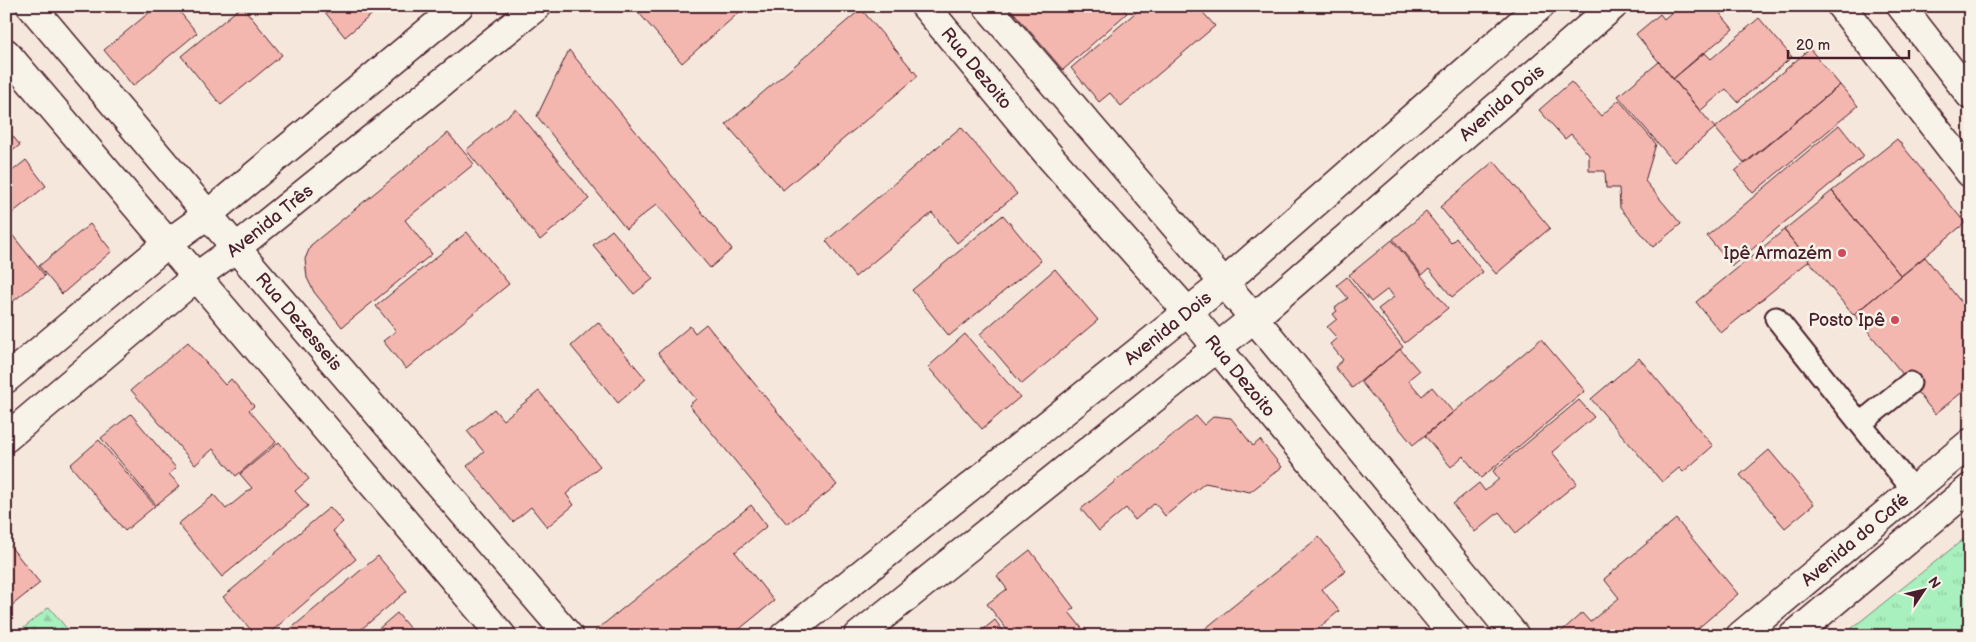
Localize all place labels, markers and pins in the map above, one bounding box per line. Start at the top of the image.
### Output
place label: Ipê Armazém [1724,243,1832,264]
marker: Ipê Armazém [1836,247,1848,259]
place label: Posto Ipê [1808,310,1885,331]
marker: Posto Ipê [1889,314,1901,326]

